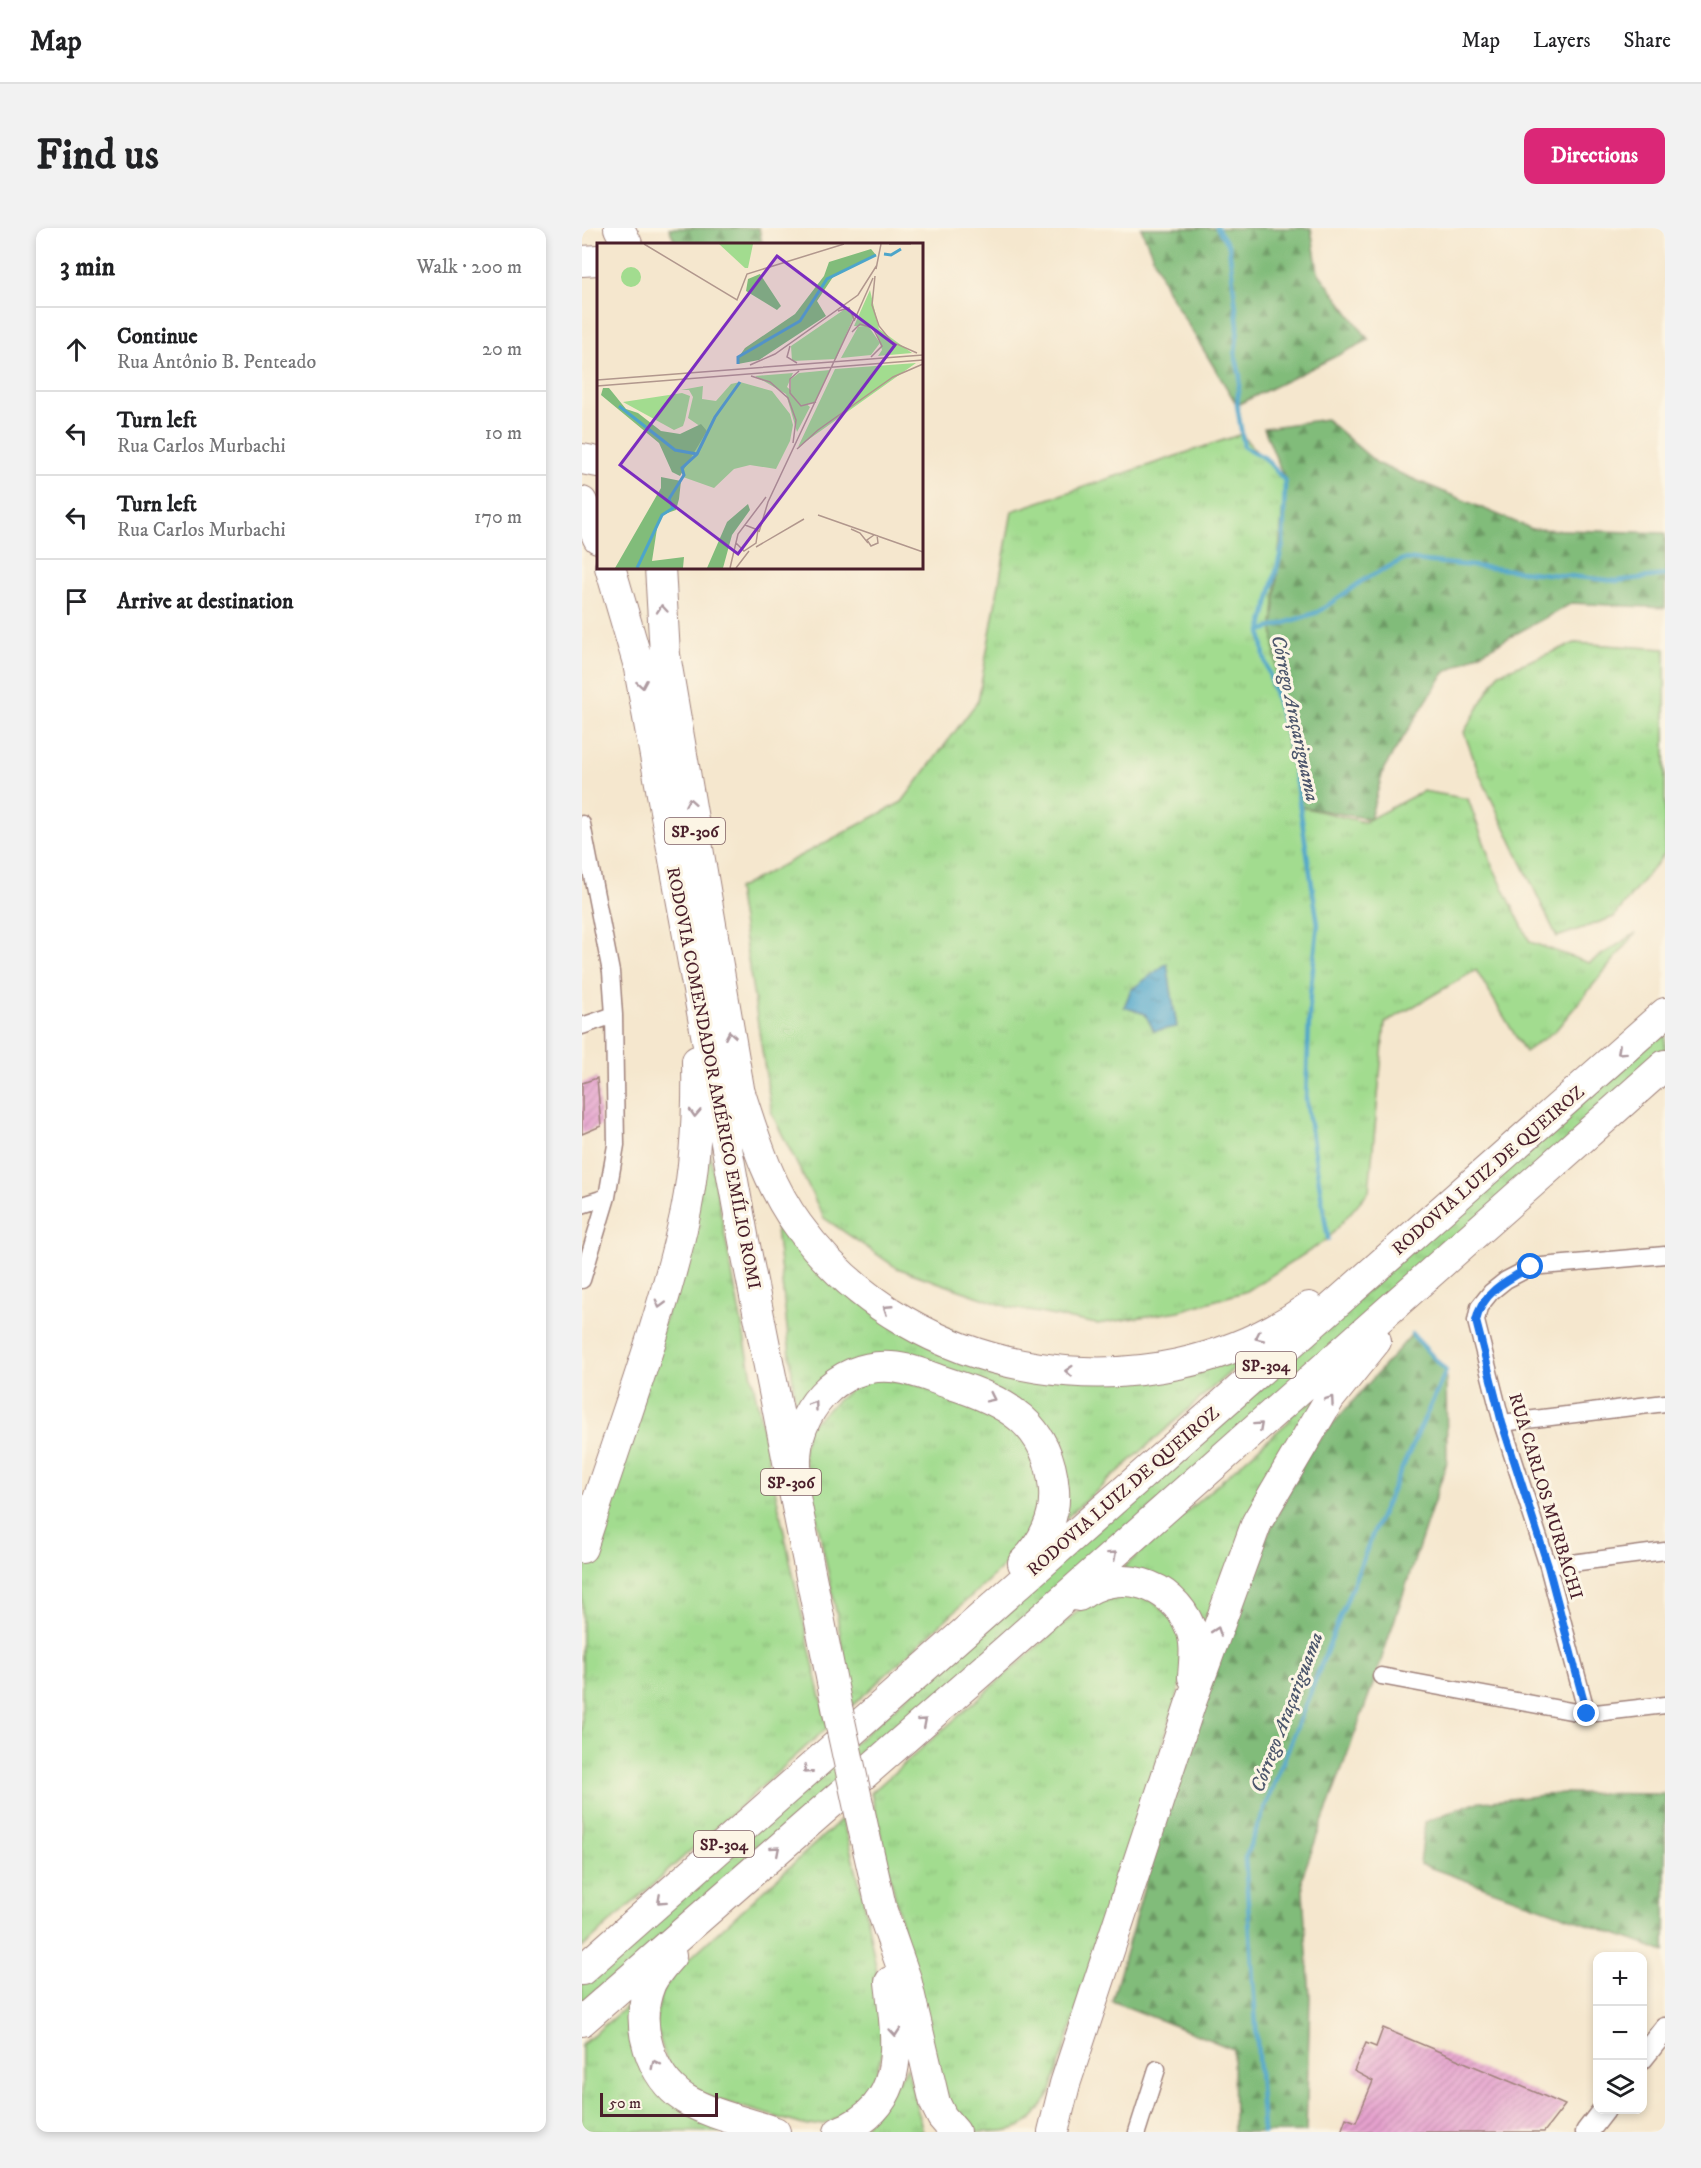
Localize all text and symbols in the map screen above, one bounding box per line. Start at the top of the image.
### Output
text: Map [30,24,82,59]
text: Map [1461,28,1500,54]
text: Layers [1533,28,1591,54]
text: Share [1624,28,1671,54]
button: Directions [1524,128,1665,184]
text: Find us [36,130,159,182]
inset map [597,243,922,568]
text: 3 min [60,251,115,284]
text: Walk · 200 m [416,255,522,280]
text: Continue [117,323,198,350]
icon: ahead [60,333,93,366]
text: 20 m [482,337,522,362]
text: Rua Antônio B. Penteado [117,350,316,375]
text: Turn left [117,407,197,434]
icon: left [60,417,93,450]
text: 10 m [485,421,522,446]
text: Rua Carlos Murbachi [117,434,286,459]
text: Turn left [117,491,197,518]
icon: left [60,501,93,534]
text: 170 m [474,505,522,530]
text: Rua Carlos Murbachi [117,518,286,543]
icon: arrive [60,585,93,618]
text: Arrive at destination [117,588,294,615]
one-way arrow [655,604,668,613]
water label: Córrego Araçariguama [1265,633,1324,804]
one-way arrow [635,679,648,689]
one-way arrow [684,797,697,807]
road number: SP-306 [665,818,725,844]
street label: RODOVIA COMENDADOR AMÉRICO EMÍLIO ROMI [661,865,766,1291]
one-way arrow [724,1031,737,1041]
one-way arrow [1617,1044,1628,1055]
street label: RODOVIA LUIZ DE QUEIROZ [1388,1081,1590,1260]
one-way arrow [689,1109,702,1118]
route start [1517,1253,1543,1279]
one-way arrow [655,1299,667,1309]
one-way arrow [883,1305,894,1316]
one-way arrow [1254,1330,1265,1342]
road number: SP-304 [1236,1352,1296,1378]
one-way arrow [1065,1365,1074,1378]
one-way arrow [985,1391,996,1403]
street label: RUA CARLOS MURBACHI [1503,1391,1587,1602]
one-way arrow [1323,1396,1334,1407]
one-way arrow [806,1400,817,1411]
street label: RODOVIA LUIZ DE QUEIROZ [1023,1402,1225,1581]
one-way arrow [1252,1422,1263,1433]
road number: SP-306 [761,1469,821,1495]
one-way arrow [1106,1551,1117,1562]
one-way arrow [1210,1626,1222,1637]
water label: Córrego Araçariguama [1245,1629,1329,1796]
route end [1573,1700,1599,1726]
one-way arrow [916,1718,927,1729]
one-way arrow [803,1763,814,1774]
road number: SP-304 [694,1831,754,1857]
one-way arrow [769,1846,780,1857]
one-way arrow [657,1893,668,1904]
map controls [1593,1952,1647,2114]
button: + [1593,1952,1647,2006]
button: − [1593,2006,1647,2060]
one-way arrow [888,2027,901,2036]
one-way arrow [651,2060,663,2071]
button: layers [1593,2060,1647,2114]
scale bar [600,2090,718,2118]
text: 50 m [609,2093,641,2113]

